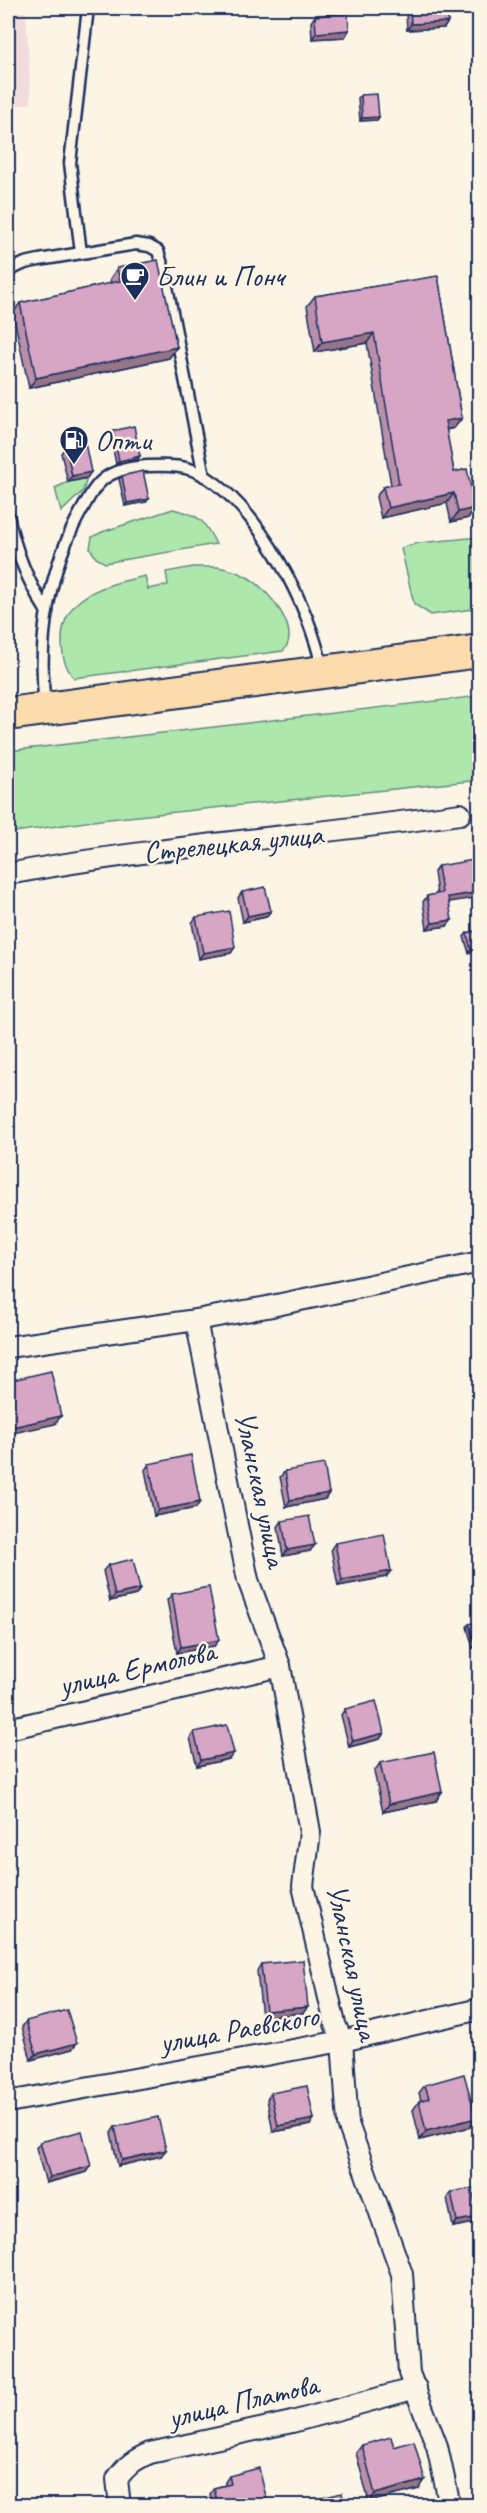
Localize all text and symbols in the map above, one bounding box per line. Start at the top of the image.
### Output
place label: Блин и Понч [156,257,287,295]
cafe icon: Блин и Понч [119,260,151,302]
place label: Опти [95,421,153,459]
fuel station icon: Опти [58,424,90,466]
street label: Стрелецкая улица [141,814,326,871]
street label: Уланская улица [226,1408,297,1573]
street label: улица Ермолова [53,1631,221,1705]
street label: Уланская улица [318,1881,389,2046]
street label: улица Раевского [155,1996,323,2062]
street label: улица Платова [162,2365,324,2437]

